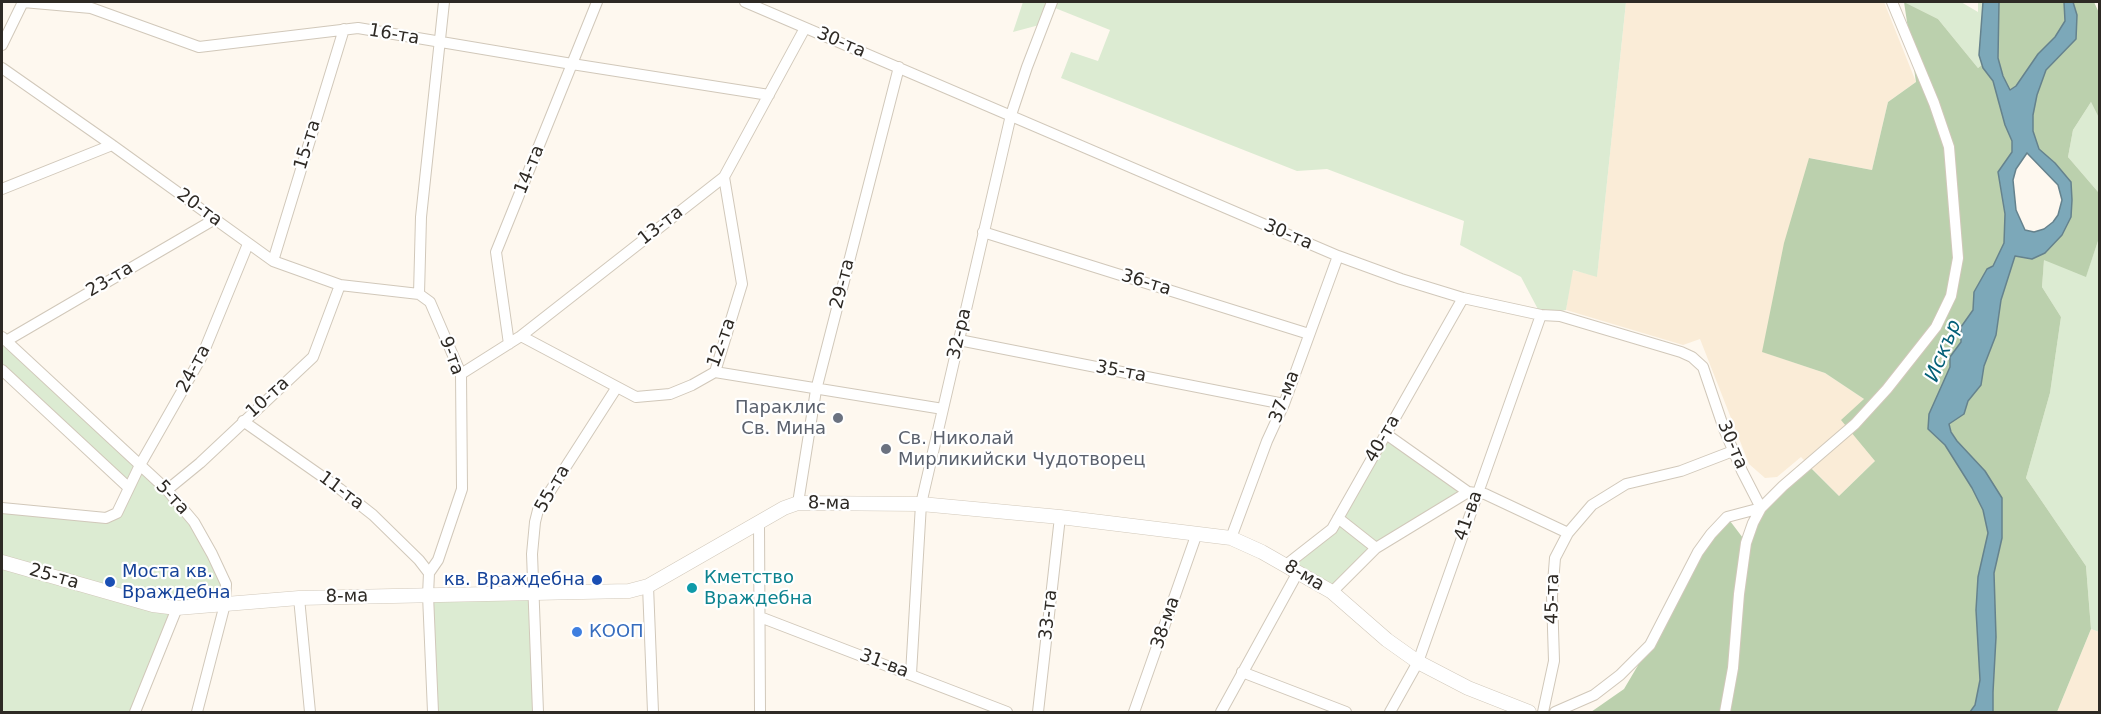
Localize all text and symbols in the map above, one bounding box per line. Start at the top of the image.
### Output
street label: 16-та [367,20,421,50]
street label: 30-та [813,23,869,63]
street label: 15-та [290,117,326,173]
street label: 14-та [510,142,550,198]
street label: 20-та [172,184,226,232]
street label: 13-та [634,202,688,250]
street label: 30-та [1260,215,1316,255]
street label: 29-та [826,257,860,311]
street label: 23-та [83,258,137,302]
street label: 36-та [1118,265,1174,301]
street label: 32-ра [944,306,976,362]
street label: 12-та [703,315,741,371]
water label: Искър [1921,316,1967,386]
street label: 9-та [434,334,468,378]
street label: 24-та [173,341,215,397]
street label: 35-та [1094,357,1148,387]
street label: 37-ма [1265,368,1305,426]
street label: 10-та [242,373,294,423]
place label: Параклис Св. Мина [735,397,826,440]
marker: Параклис Св. Мина [831,411,845,425]
street label: 40-та [1361,412,1405,466]
street label: 30-та [1712,417,1752,473]
place label: Св. Николай Мирликийски Чудотворец [898,428,1146,470]
marker: Св. Николай Мирликийски Чудотворец [879,442,893,456]
street label: 55-та [531,462,575,516]
street label: 11-та [314,467,368,515]
street label: 5-та [151,476,193,520]
street label: 41-ва [1450,488,1488,544]
street label: 8-ма [808,493,850,515]
street label: 8-ма [1280,556,1328,596]
street label: 25-та [27,560,81,594]
place label: Моста кв. Враждебна [122,561,230,604]
place label: Кметство Враждебна [704,567,812,610]
place label: кв. Враждебна [444,569,585,591]
marker: кв. Враждебна [590,573,604,587]
street label: 45-та [1542,573,1564,625]
marker: Моста кв. Враждебна [103,575,117,589]
marker: Кметство Враждебна [685,581,699,595]
street label: 8-ма [326,586,368,608]
street label: 33-та [1036,589,1062,641]
street label: 38-ма [1147,594,1185,652]
place label: КООП [589,621,644,643]
marker: КООП [570,625,584,639]
street label: 31-ва [856,645,912,683]

